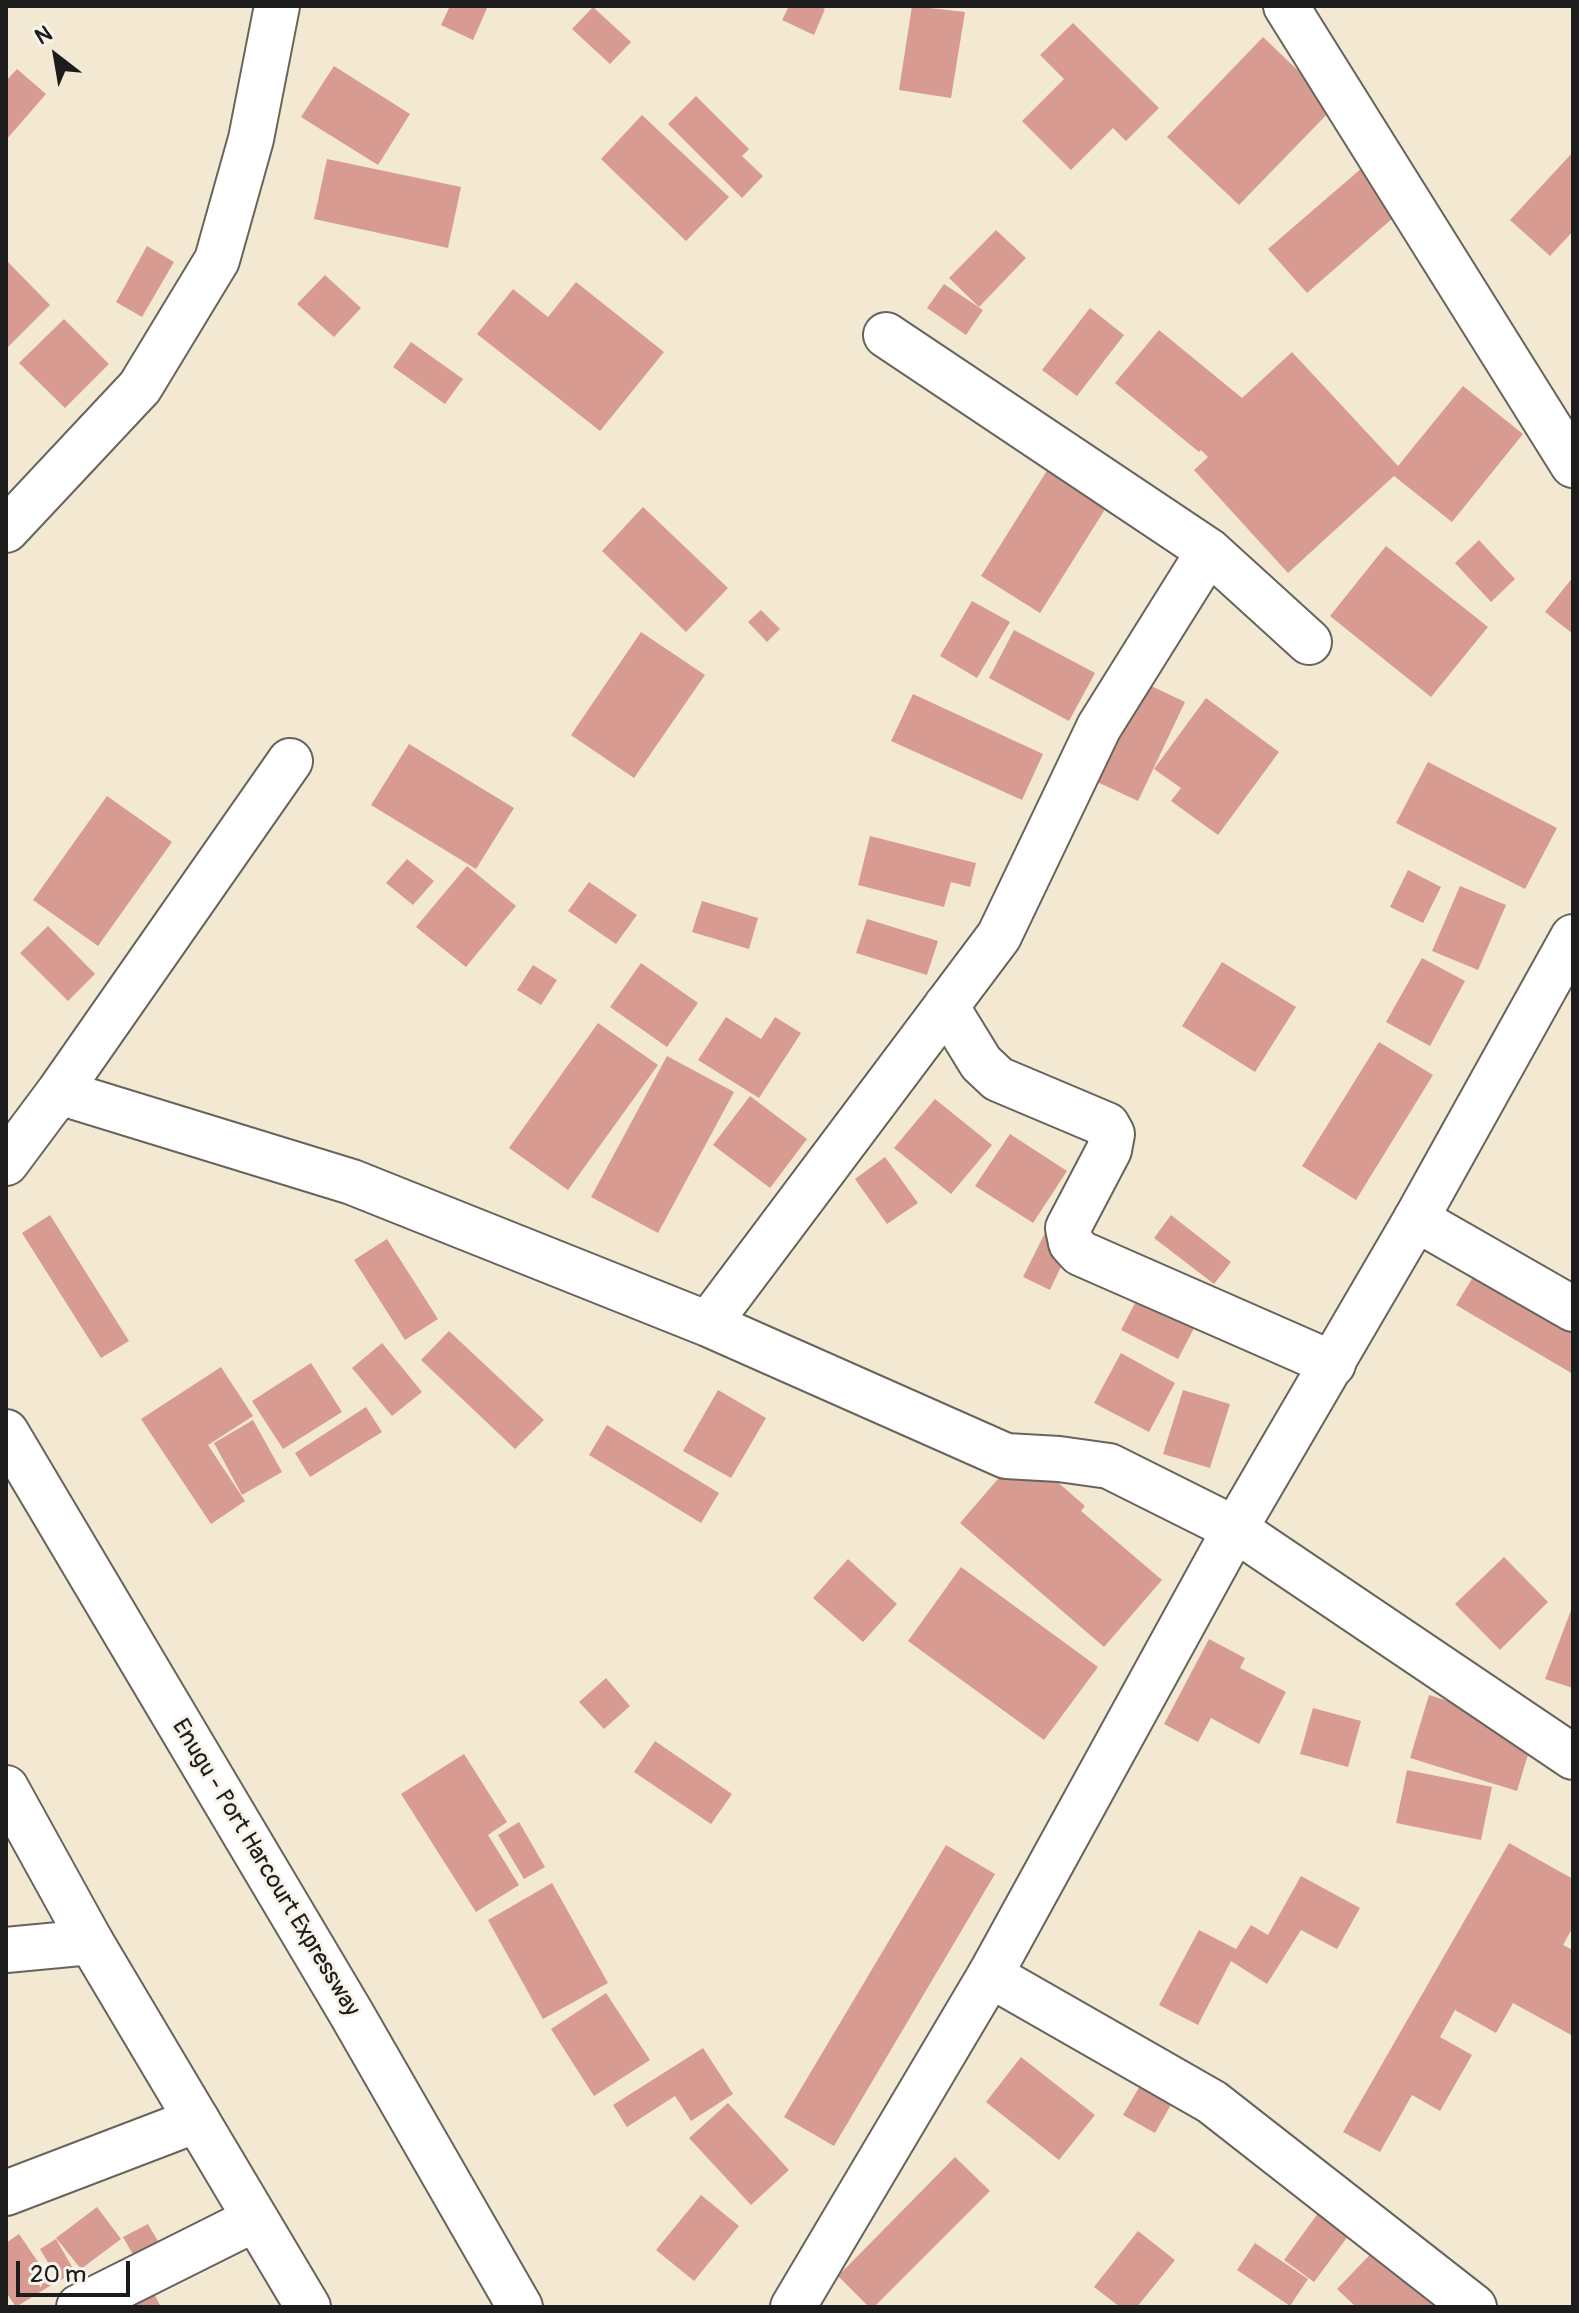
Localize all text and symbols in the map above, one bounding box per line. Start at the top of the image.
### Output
north arrow [16,16,96,96]
text: N [30,20,57,51]
street label: Enugu - Port Harcourt Expressway [165,1714,365,2022]
scale bar [20,2245,134,2295]
text: 20 m [30,2260,86,2289]

